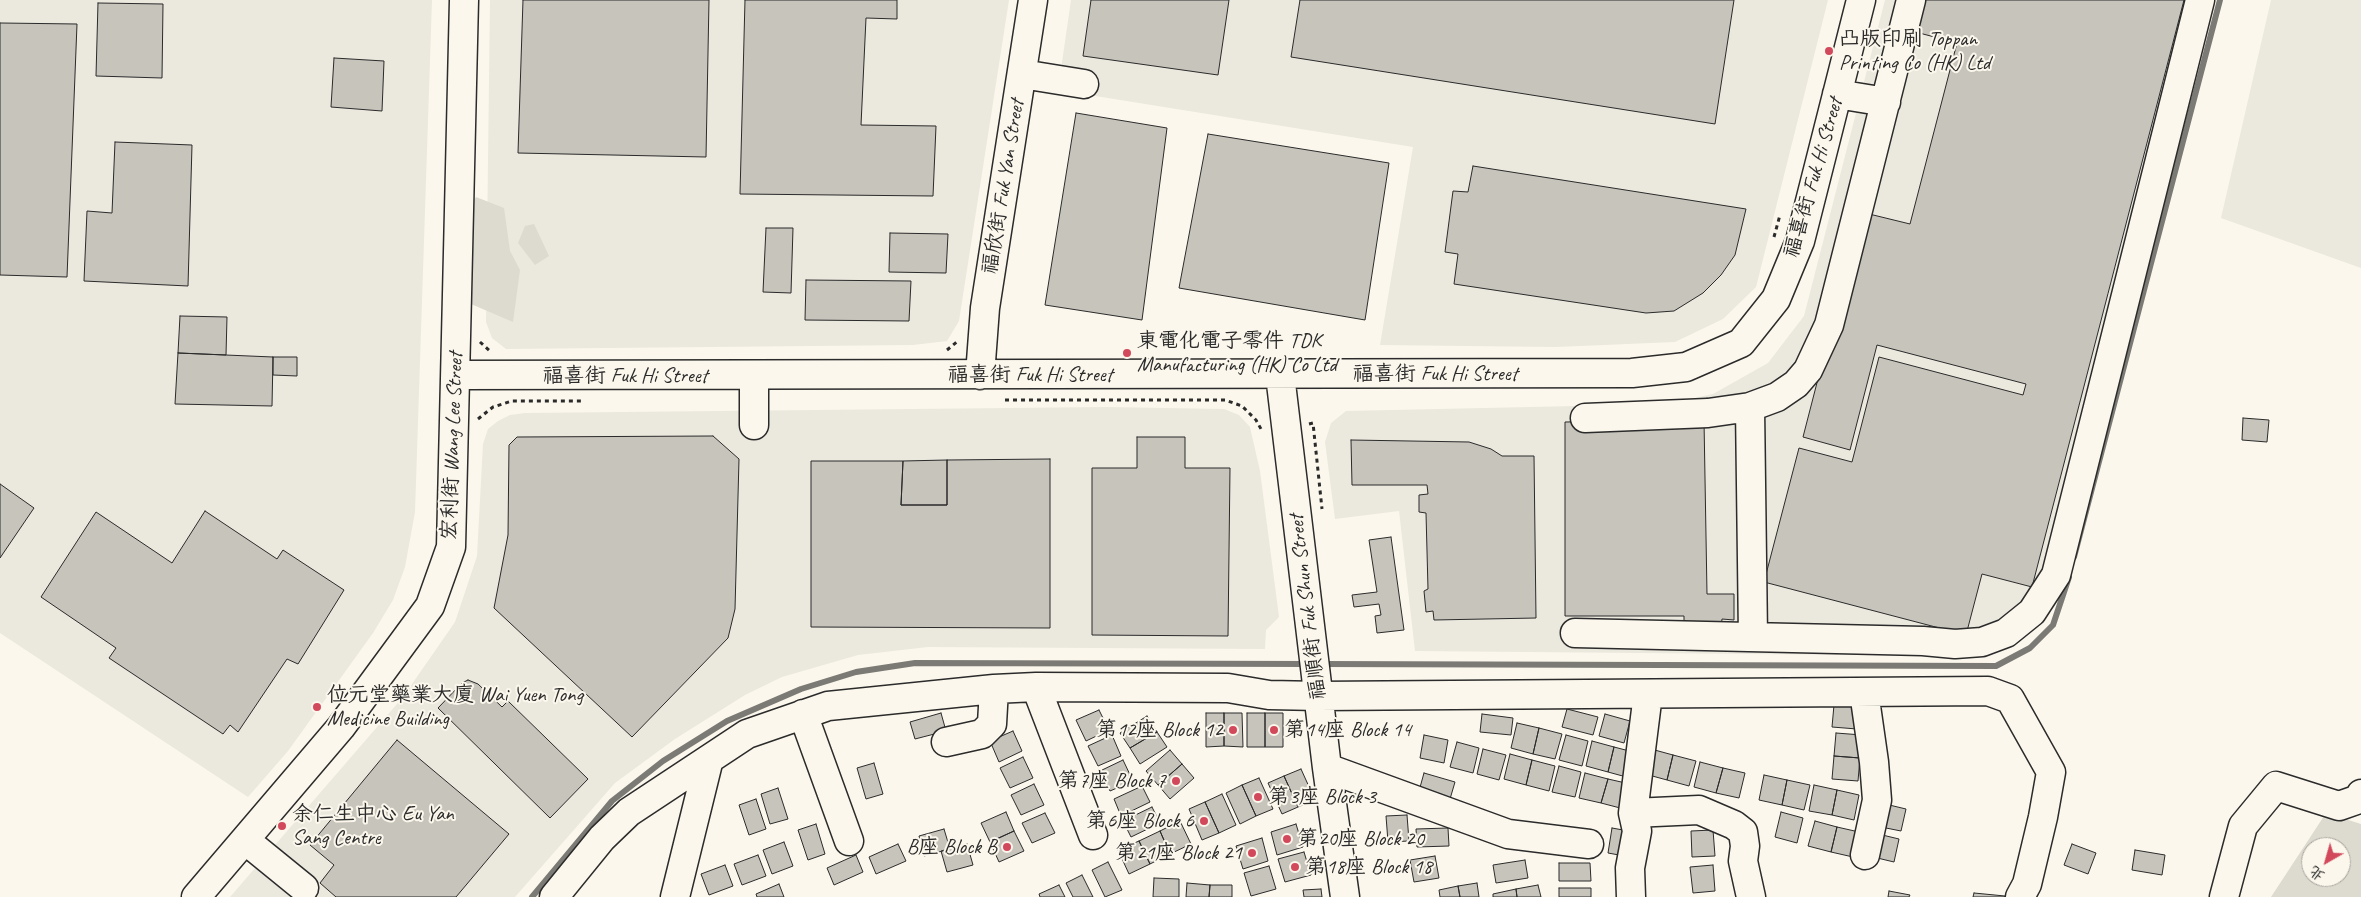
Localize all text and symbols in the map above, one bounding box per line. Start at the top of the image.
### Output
place label: 凸版印刷 Toppan Printing Co (HK) Ltd [1839,26,1990,76]
marker: 凸版印刷 Toppan Printing Co (HK) Ltd [1823,45,1835,57]
street label: 福喜街 Fuk Hi Street [1779,95,1849,261]
street label: 福欣街 Fuk Yan Street [978,98,1030,276]
place label: 東電化電子零件 TDK Manufacturing (HK) Co Ltd [1137,328,1337,378]
marker: 東電化電子零件 TDK Manufacturing (HK) Co Ltd [1121,347,1133,359]
street label: 宏利街 Wang Lee Street [437,352,469,540]
street label: 福喜街 Fuk Hi Street [1353,361,1517,387]
street label: 福喜街 Fuk Hi Street [948,362,1112,388]
street label: 福喜街 Fuk Hi Street [543,363,707,389]
street label: 福順街 Fuk Shun Street [1284,513,1332,701]
place label: 位元堂藥業大廈 Wai Yuen Tong Medicine Building [327,682,583,732]
marker: 位元堂藥業大廈 Wai Yuen Tong Medicine Building [311,701,323,713]
place label: 第12座 Block 12 [1096,717,1223,743]
place label: 第14座 Block 14 [1284,717,1411,743]
marker: 第12座 Block 12 [1227,724,1239,736]
marker: 第14座 Block 14 [1268,724,1280,736]
place label: 第7座 Block 7 [1058,768,1166,794]
marker: 第7座 Block 7 [1170,775,1182,787]
place label: 第3座 Block 3 [1268,784,1376,810]
marker: 第3座 Block 3 [1252,791,1264,803]
place label: 余仁生中心 Eu Yan Sang Centre [292,801,454,851]
place label: 第6座 Block 6 [1086,808,1194,834]
marker: 第6座 Block 6 [1198,815,1210,827]
marker: 余仁生中心 Eu Yan Sang Centre [276,820,288,832]
place label: 第20座 Block 20 [1297,826,1424,852]
marker: 第20座 Block 20 [1281,833,1293,845]
place label: B座 Block B [907,834,997,860]
north arrow [2301,837,2351,887]
place label: 第21座 Block 21 [1115,840,1242,866]
marker: B座 Block B [1001,841,1013,853]
marker: 第21座 Block 21 [1246,847,1258,859]
place label: 第18座 Block 18 [1305,854,1432,880]
marker: 第18座 Block 18 [1289,861,1301,873]
text: 北 [2306,862,2328,884]

